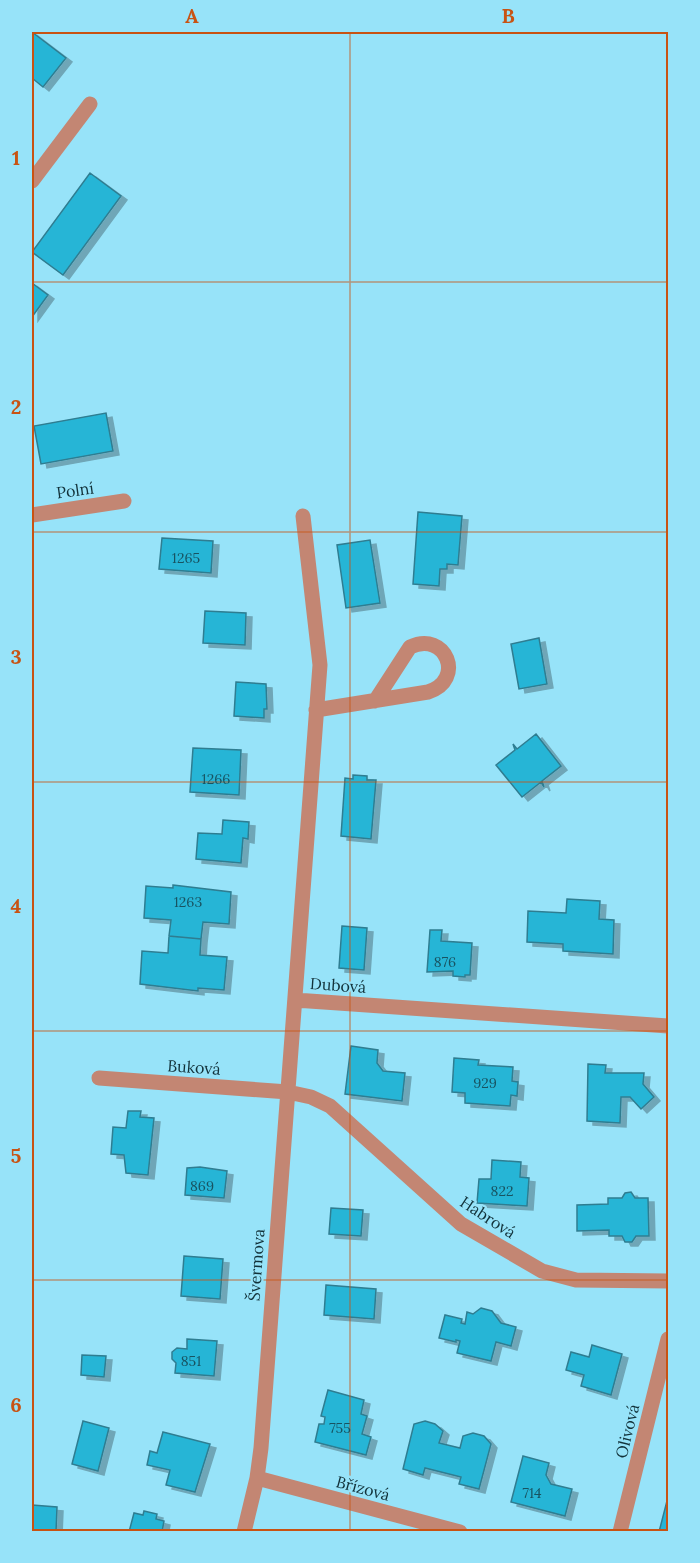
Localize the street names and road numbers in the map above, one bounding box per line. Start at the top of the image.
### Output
street label: Polní [55,477,95,503]
street label: Dubová [309,973,367,997]
street label: Buková [167,1055,221,1079]
street label: Habrová [456,1192,520,1242]
street label: Švermova [244,1228,268,1302]
street label: Olivová [611,1402,643,1460]
street label: Břízová [334,1471,392,1505]

